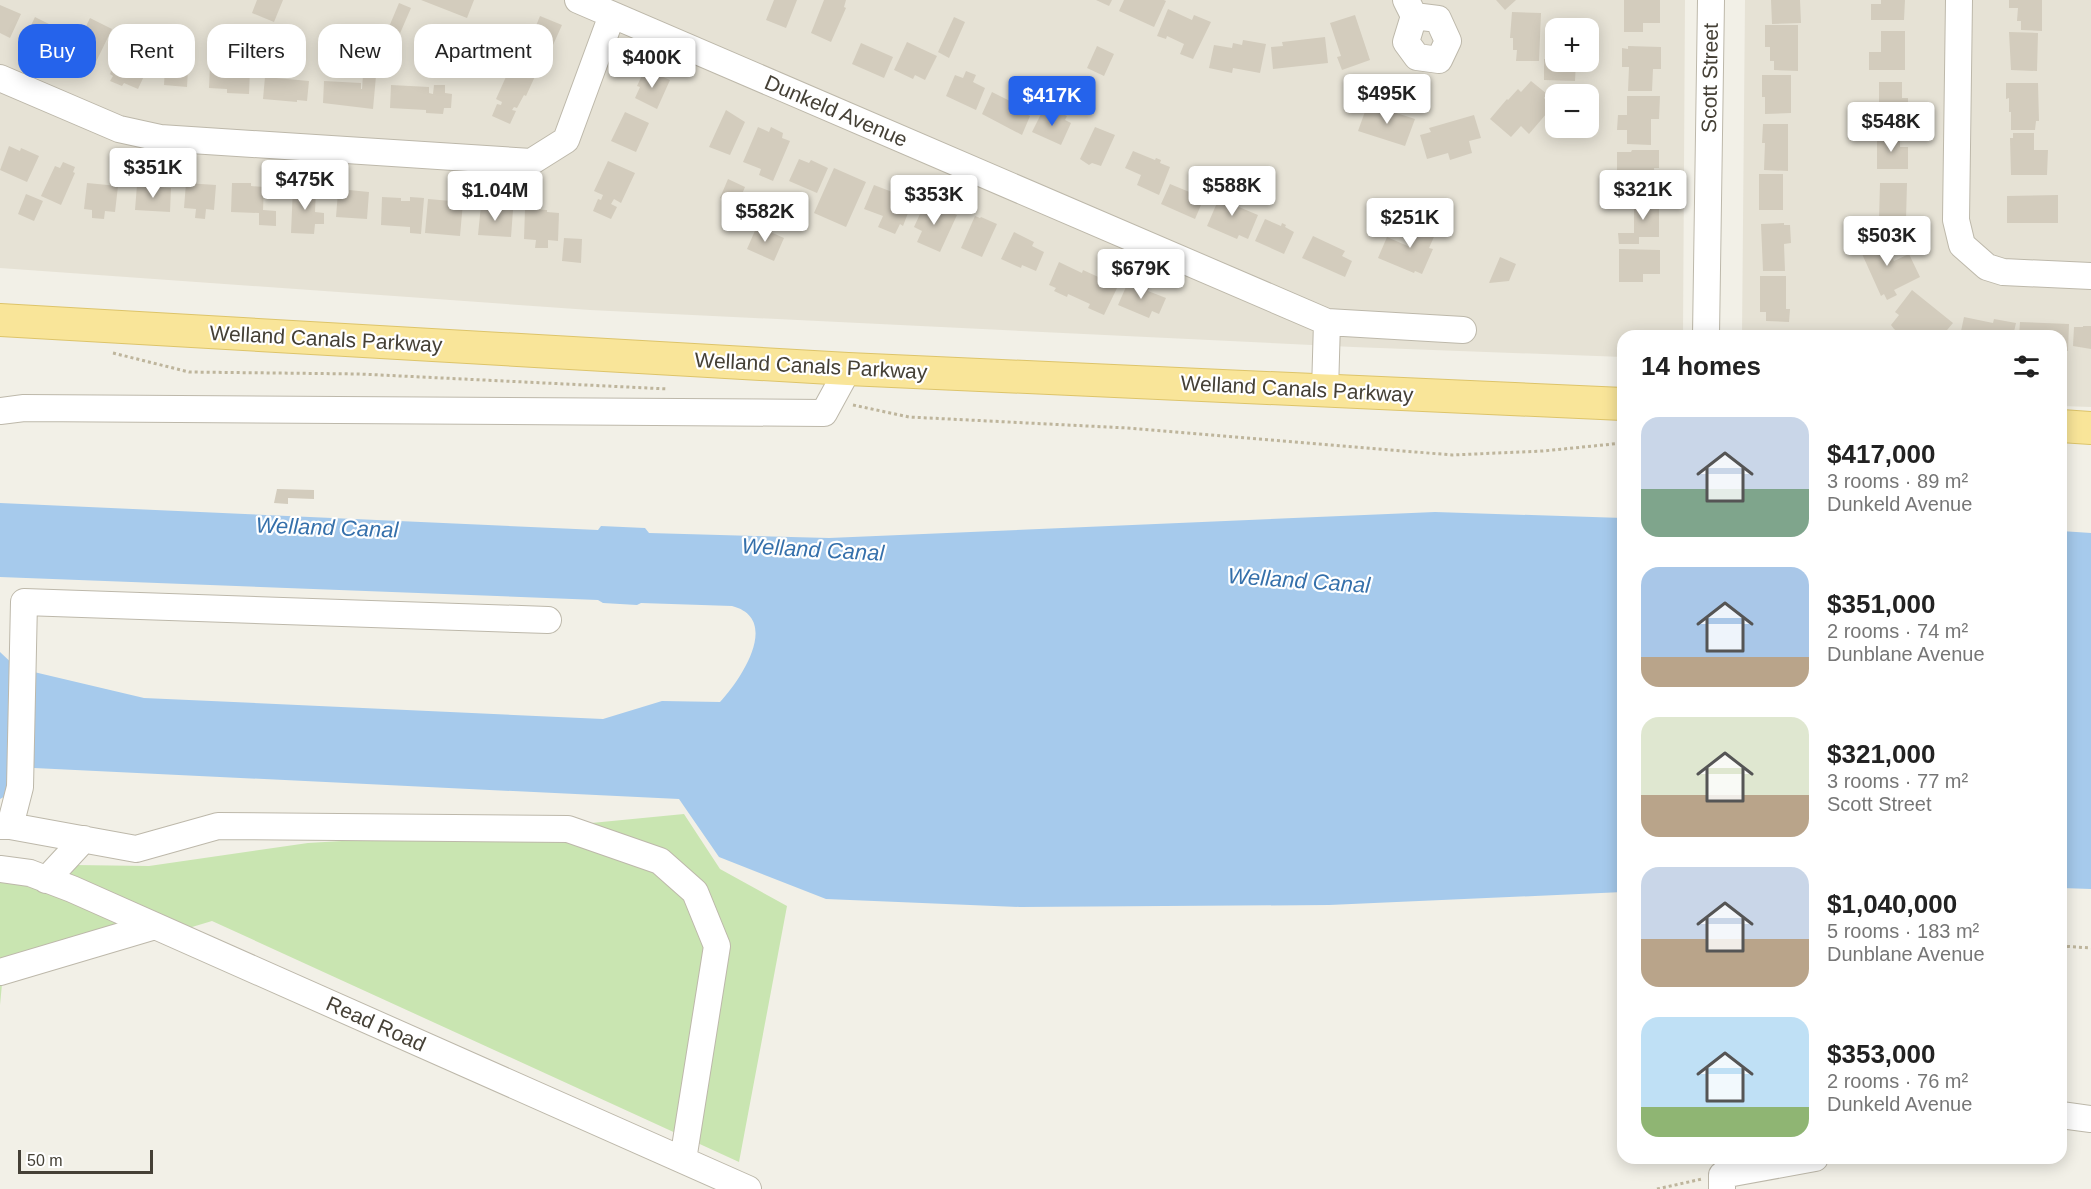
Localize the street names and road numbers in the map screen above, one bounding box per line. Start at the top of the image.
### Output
street label: Scott Street [1697,23,1722,133]
street label: Dunkeld Avenue [761,70,911,151]
street label: Welland Canals Parkway [209,321,443,356]
street label: Welland Canals Parkway [694,348,928,383]
street label: Welland Canals Parkway [1180,371,1414,406]
street label: Read Road [323,991,429,1056]

